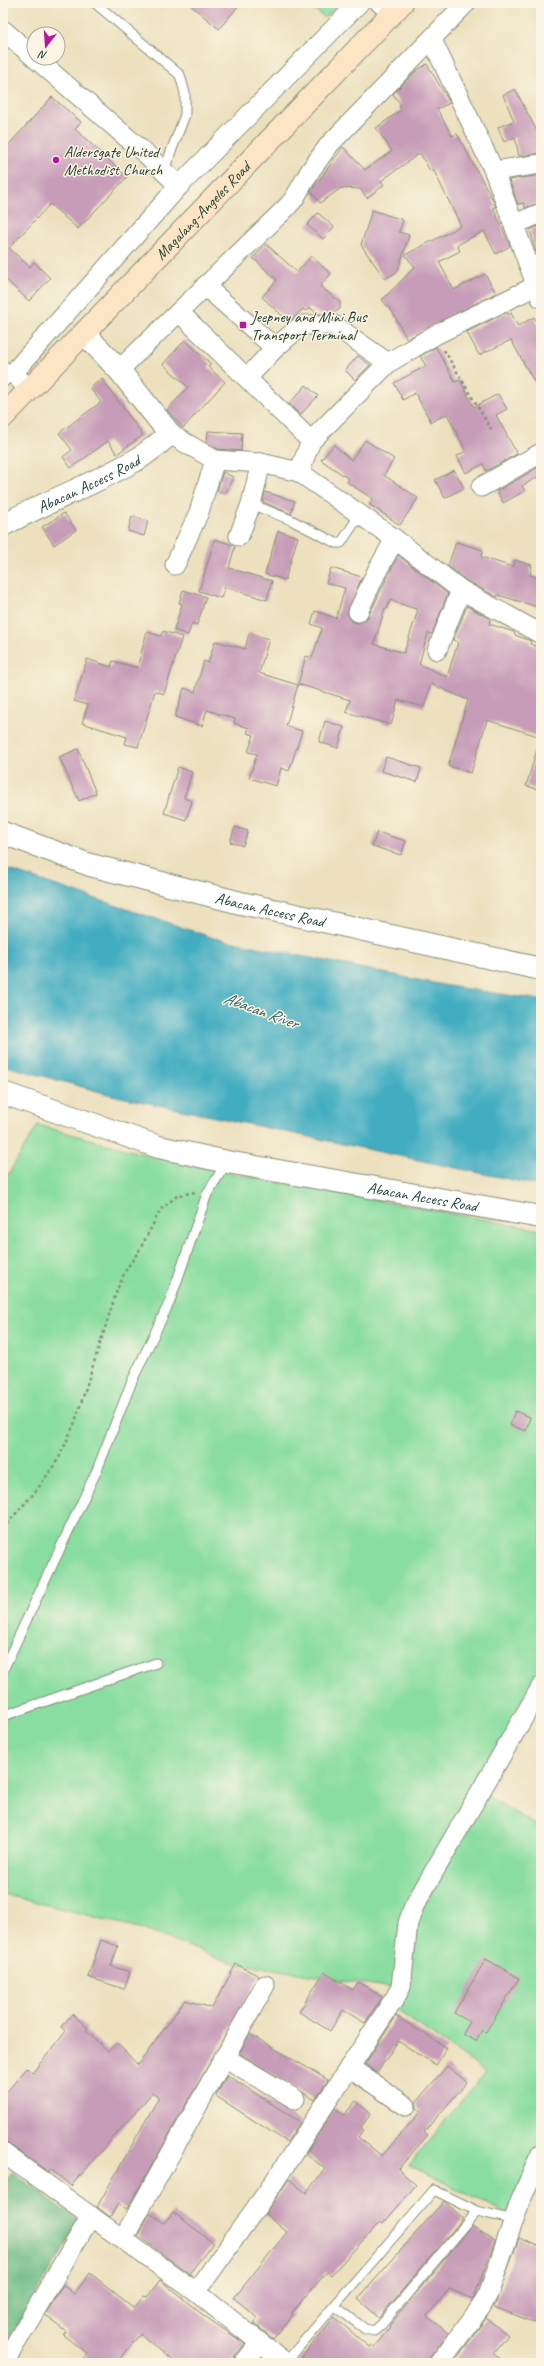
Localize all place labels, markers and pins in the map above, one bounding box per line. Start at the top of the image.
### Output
place label: Aldersgate United Methodist Church [64,142,163,180]
marker: Aldersgate United Methodist Church [51,155,61,165]
place label: Jeepney and Mini Bus Transport Terminal [250,307,368,345]
marker: Jeepney and Mini Bus Transport Terminal [238,320,248,330]

